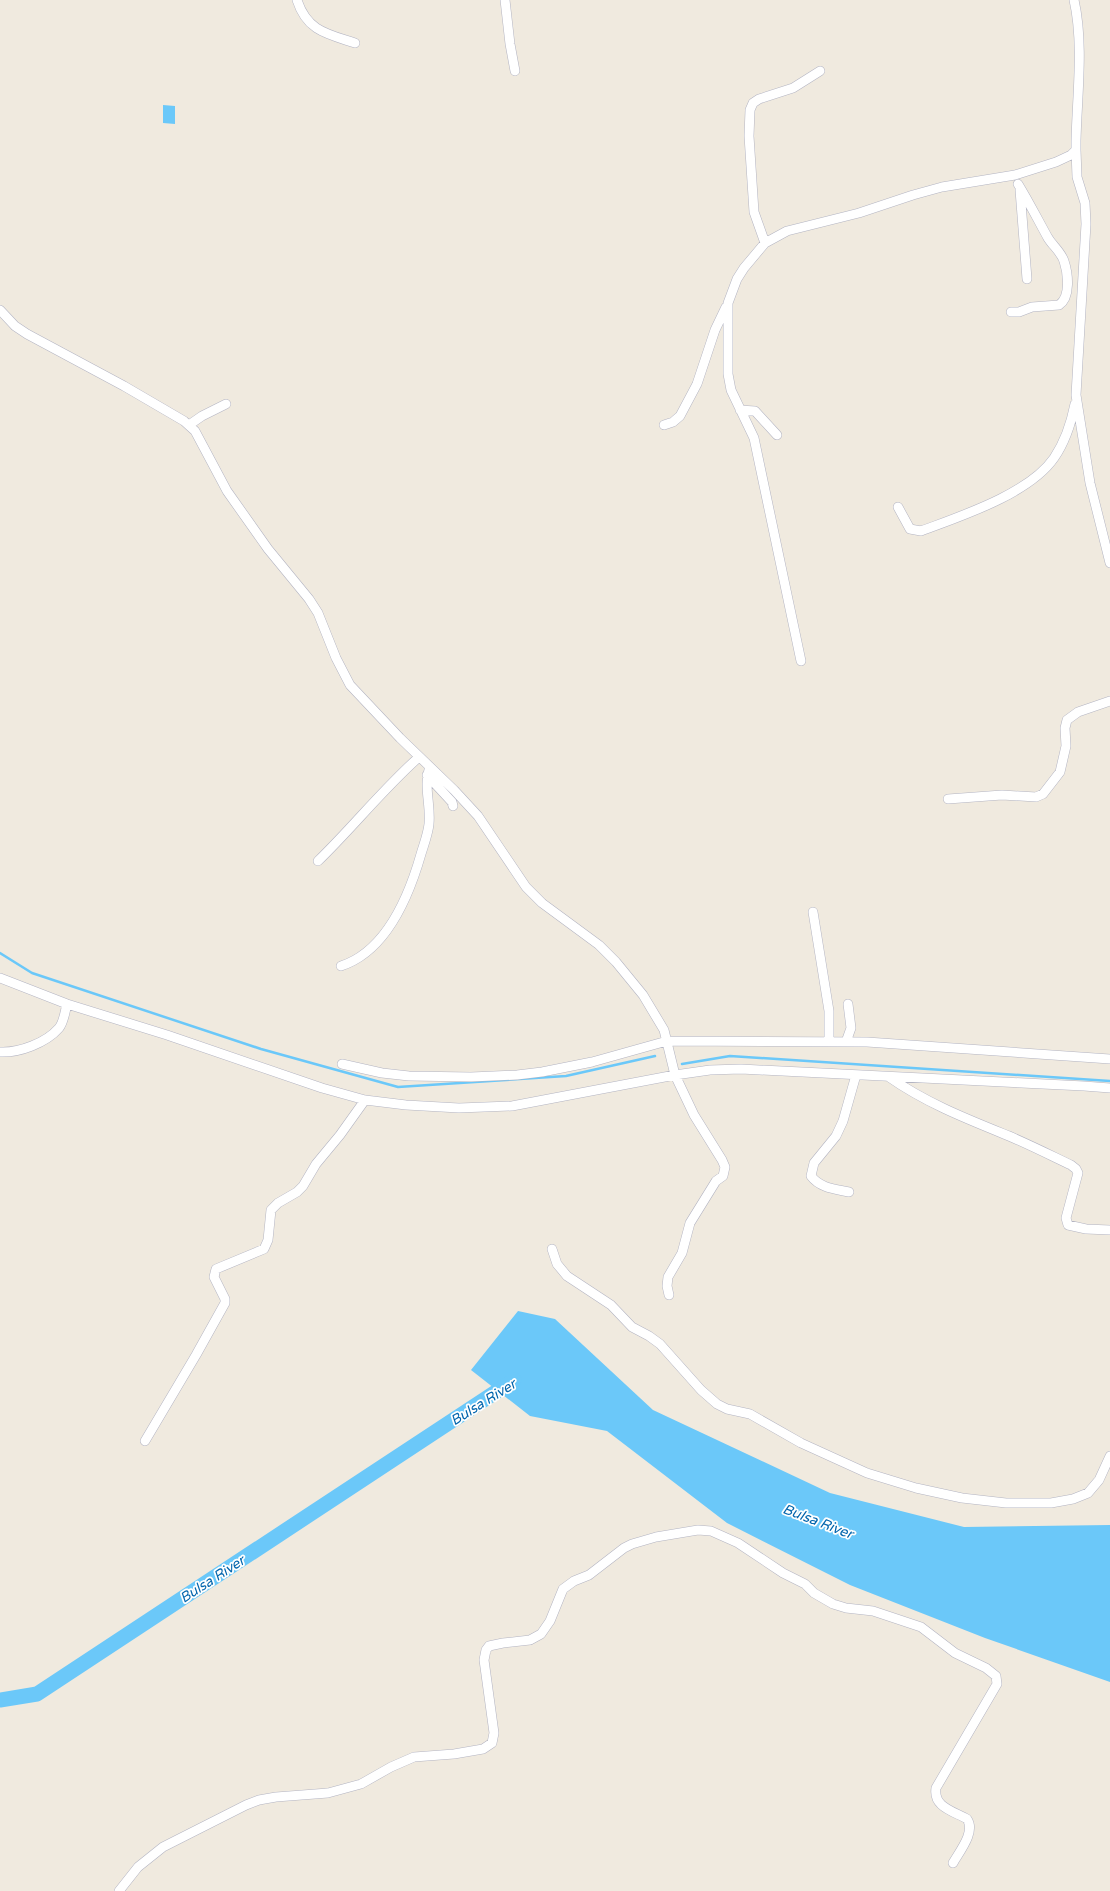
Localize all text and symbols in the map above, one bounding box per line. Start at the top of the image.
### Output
water label: Bulsa River [447,1375,520,1429]
water label: Bulsa River [780,1500,857,1543]
water label: Bulsa River [177,1551,249,1607]

